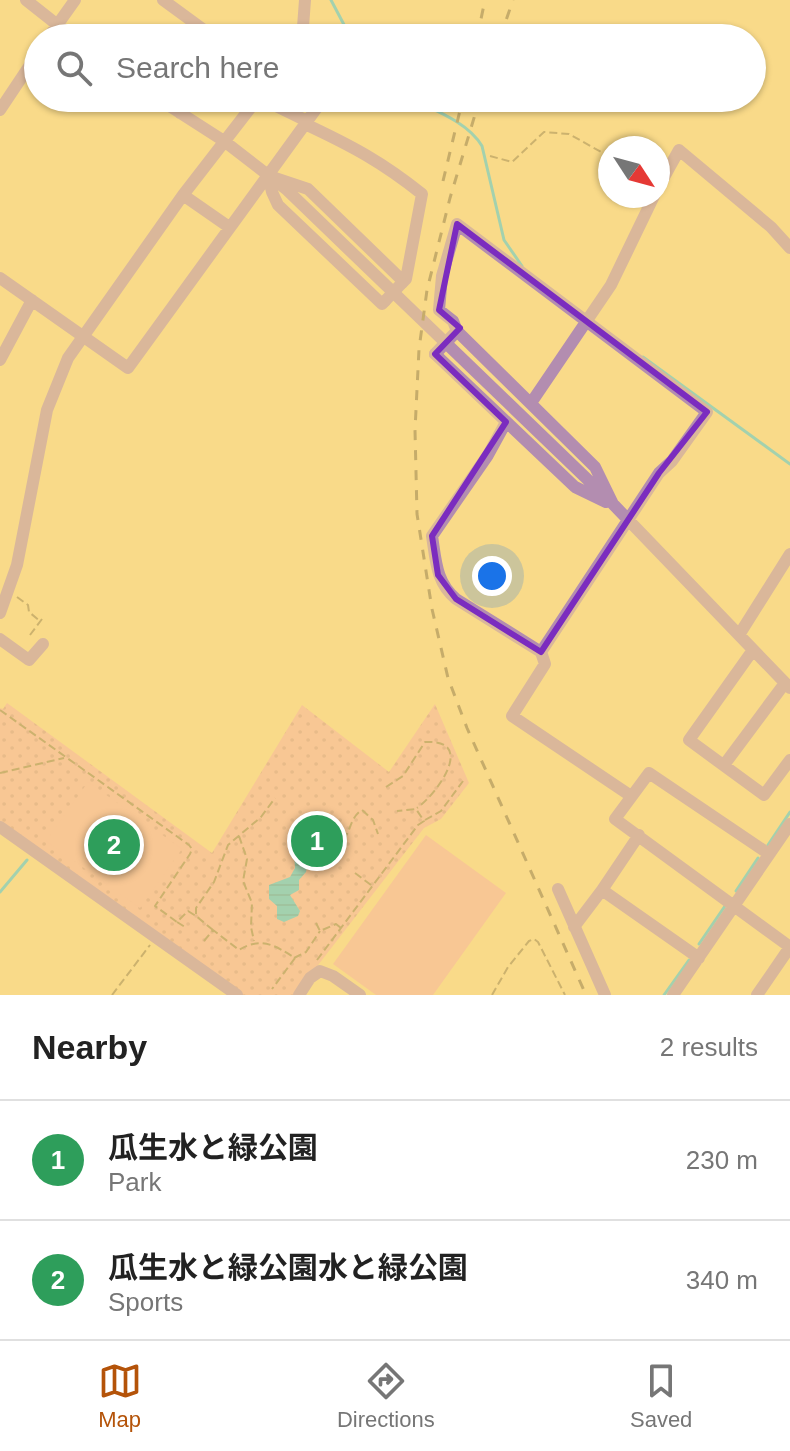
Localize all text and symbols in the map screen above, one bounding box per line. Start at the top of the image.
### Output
search box [24,24,766,112]
icon: search [52,46,96,90]
text: Search here [116,51,279,84]
north arrow [598,136,670,208]
your location [472,556,512,596]
pin: 1 [291,811,343,871]
pin: 2 [88,815,140,875]
text: Nearby [32,1028,147,1066]
text: 2 results [660,1032,758,1062]
text: 瓜生水と緑公園 [108,1131,318,1164]
text: 1 [51,1145,65,1175]
text: 230 m [686,1145,758,1175]
text: Park [108,1167,161,1197]
text: 瓜生水と緑公園水と緑公園 [108,1251,468,1284]
text: 2 [51,1265,65,1295]
text: 340 m [686,1265,758,1295]
text: Sports [108,1287,183,1317]
tab: Map [98,1359,142,1433]
tab: Directions [337,1359,435,1433]
tab: Saved [630,1359,692,1433]

